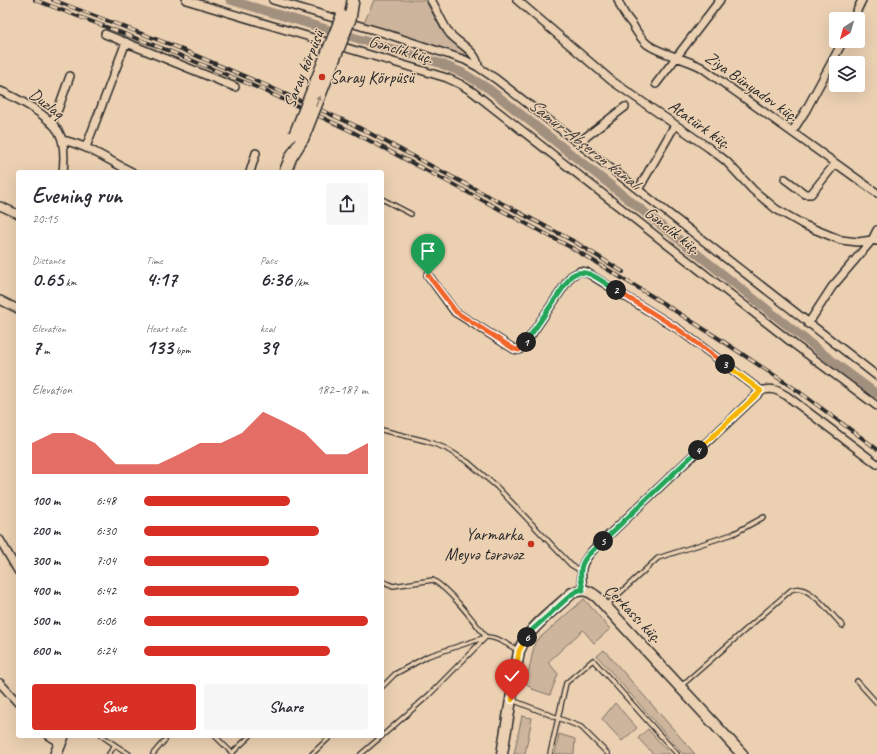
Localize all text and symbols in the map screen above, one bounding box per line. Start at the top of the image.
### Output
north arrow [829,12,865,48]
map controls [829,12,865,92]
street label: Saray körpüsü [278,26,329,111]
street label: Gənclik küç. [366,30,436,69]
street label: Ziya Bünyadov küç. [701,47,803,127]
button: layers [829,56,865,92]
place label: Saray Körpüsü [330,67,415,88]
marker: Saray Körpüsü [317,72,327,82]
street label: Duzlaq [25,83,69,124]
water label: Samur-Abşeron kanalı [525,93,647,196]
one-way arrow [315,95,321,107]
street label: Atatürk küç. [664,95,736,154]
text: Evening run [32,182,122,210]
button: share [326,183,368,225]
street label: Gənclik küç. [640,202,706,259]
text: 20:15 [32,211,58,227]
pin [411,234,445,275]
icon: arrive [417,240,439,262]
text: Distance [32,253,65,267]
text: Time [146,253,163,267]
text: Pace [260,253,277,267]
text: 0.65 [32,267,63,292]
text: 4:17 [146,267,177,292]
text: 6:36 [260,267,292,292]
text: km [63,275,76,289]
text: /km [292,275,309,289]
pin: 2 [606,280,626,300]
text: 2 [614,283,618,297]
text: Elevation [32,321,66,335]
text: Heart rate [146,321,186,335]
text: kcal [260,321,275,335]
pin: 1 [516,332,536,352]
text: 7 [32,335,41,360]
text: 133 [146,335,173,360]
text: 39 [260,335,278,360]
text: 1 [524,335,528,349]
text: m [41,343,50,357]
text: bpm [173,343,191,357]
pin: 3 [715,354,735,374]
text: 3 [723,357,727,371]
text: Elevation [32,382,72,398]
text: 182–187 m [317,382,368,398]
pin: 4 [688,440,708,460]
text: 4 [696,443,700,457]
text: 100 m [32,493,60,509]
text: 6:48 [96,493,116,509]
text: 200 m [32,523,60,539]
text: 6:30 [96,523,116,539]
place label: Yarmarka Meyvә tәrәvәz [445,524,525,565]
pin: 5 [593,531,613,551]
text: 5 [601,534,605,548]
marker: Yarmarka Meyvә tәrәvәz [526,539,536,549]
text: 300 m [32,553,60,569]
text: 7:04 [96,553,116,569]
street label: Çerkassı küç. [600,580,667,648]
text: 400 m [32,583,60,599]
text: 6:42 [96,583,116,599]
text: 500 m [32,613,60,629]
text: 6:06 [96,613,116,629]
pin: 6 [517,627,537,647]
text: 6 [524,630,530,644]
text: 600 m [32,643,60,659]
text: 6:24 [96,643,116,659]
pin [495,659,529,700]
icon: check [501,665,523,687]
button: Save [32,684,196,730]
button: Share [204,684,368,730]

